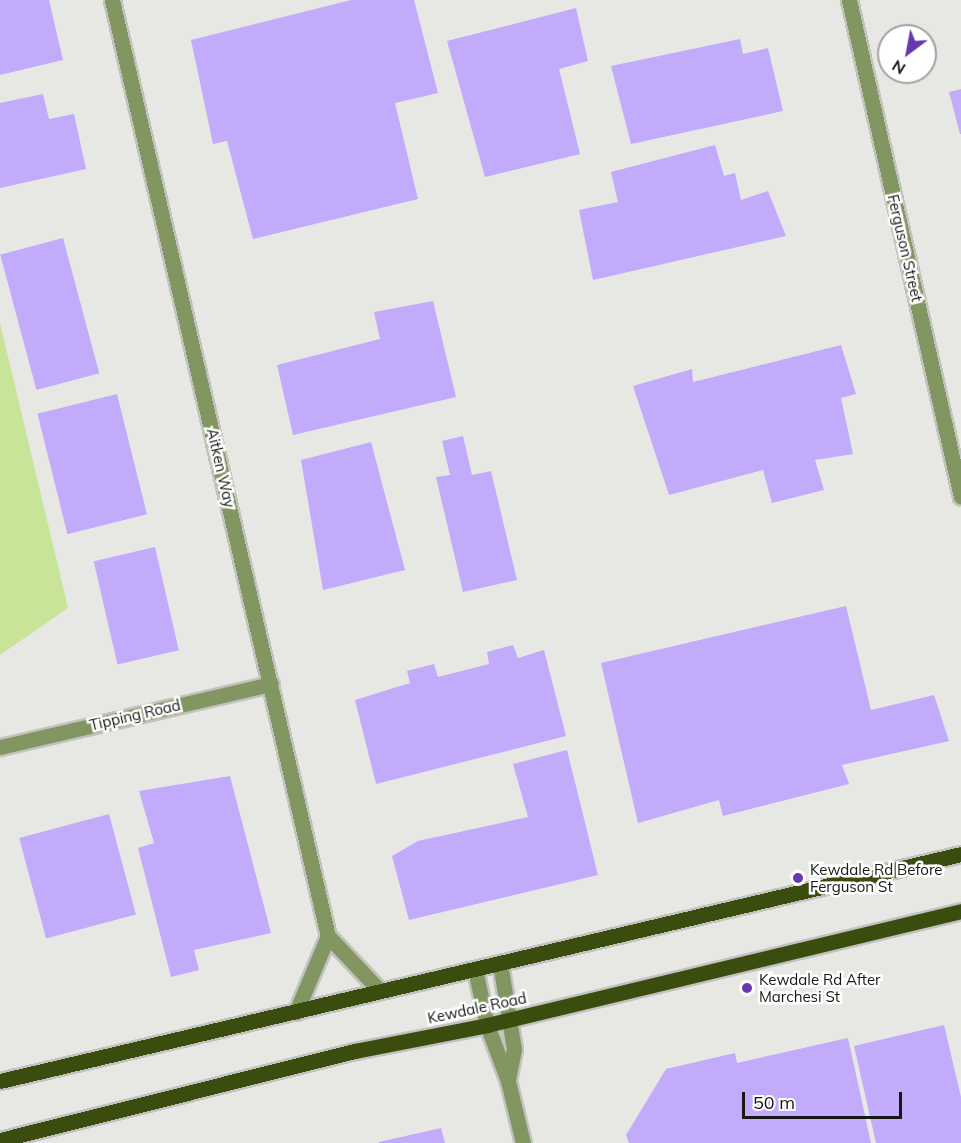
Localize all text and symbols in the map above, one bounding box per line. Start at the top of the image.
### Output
north arrow [877,24,937,84]
text: N [888,56,909,79]
street label: Ferguson Street [884,193,926,303]
street label: Aitken Way [203,427,239,509]
street label: Tipping Road [88,696,182,734]
place label: Kewdale Rd Before Ferguson St [810,860,942,895]
marker: Kewdale Rd Before Ferguson St [791,871,805,885]
place label: Kewdale Rd After Marchesi St [759,970,881,1005]
marker: Kewdale Rd After Marchesi St [740,981,754,995]
street label: Kewdale Road [426,989,528,1027]
scale bar [745,1080,906,1118]
text: 50 m [753,1091,795,1114]

